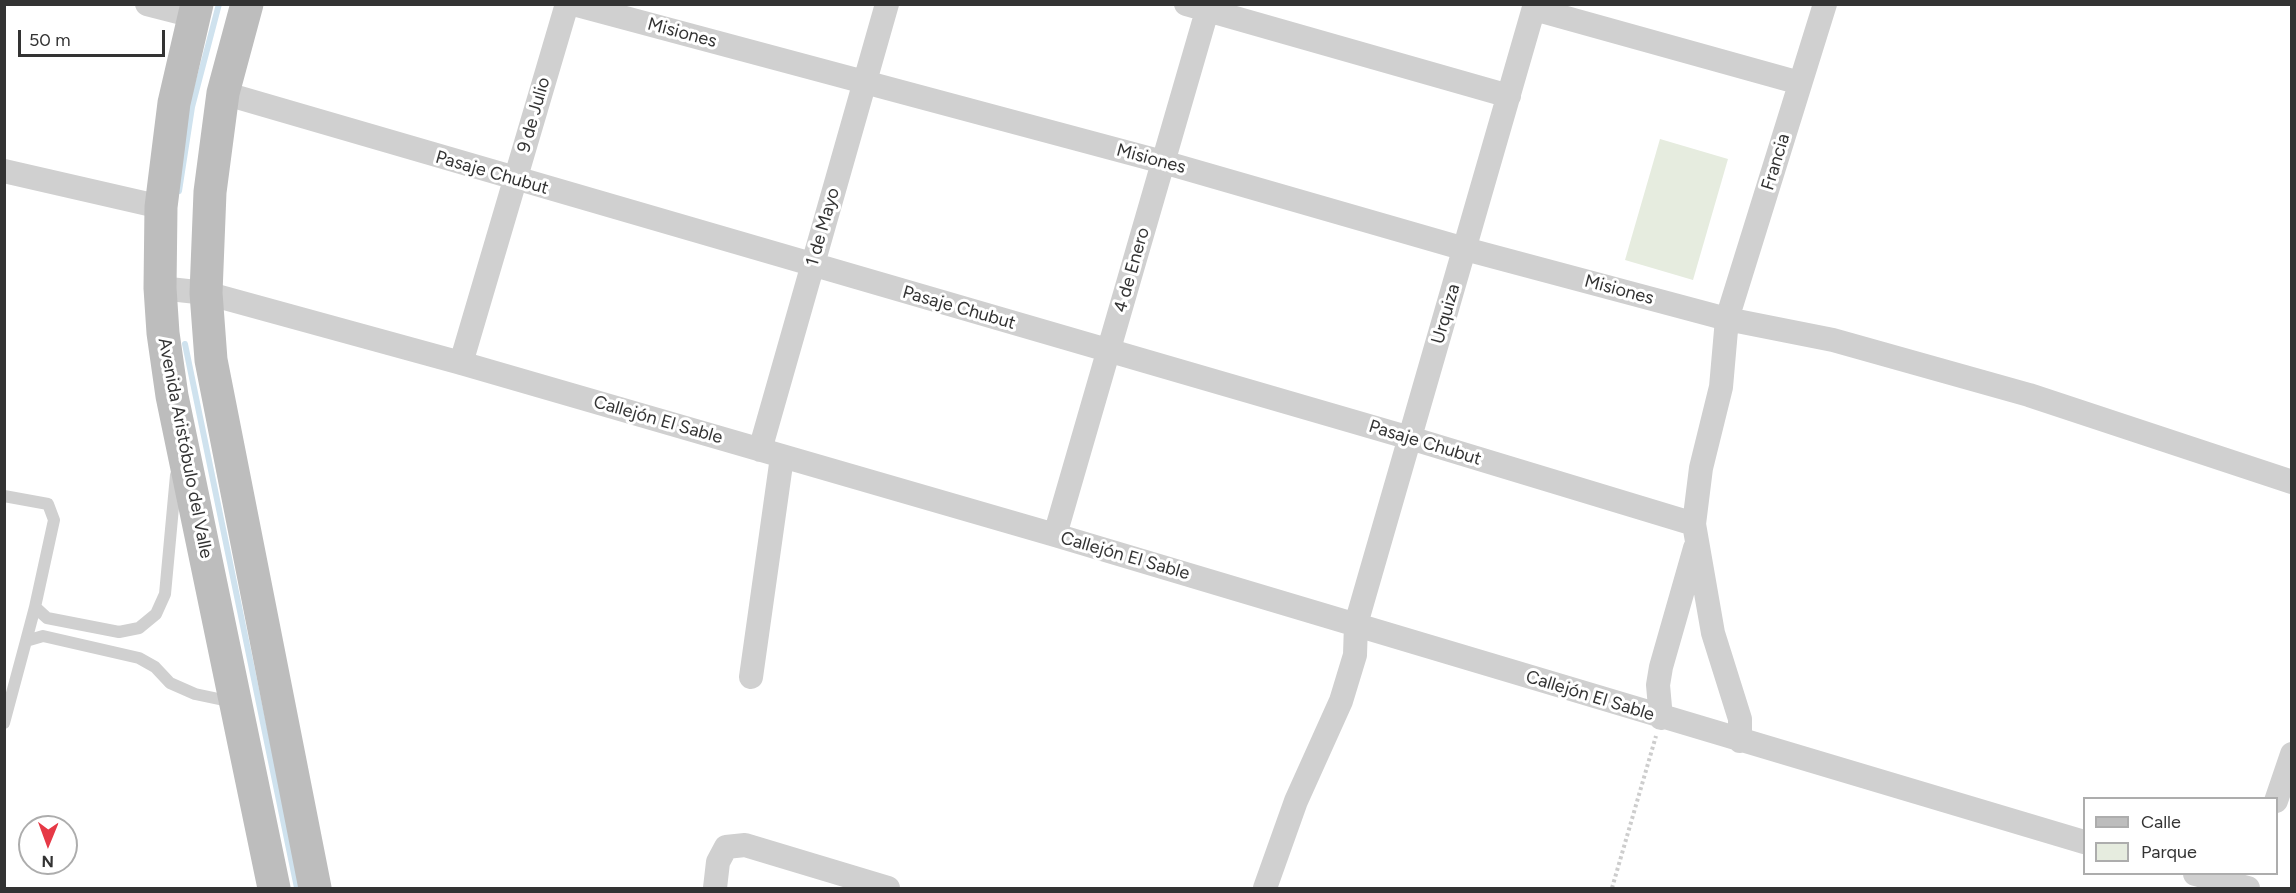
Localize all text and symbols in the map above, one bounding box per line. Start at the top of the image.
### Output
street label: Misiones [645,13,719,53]
scale bar [21,18,168,56]
text: 50 m [29,29,71,51]
street label: 9 de Julio [513,75,555,155]
street label: Francia [1757,131,1795,193]
street label: Misiones [1114,139,1188,179]
street label: Pasaje Chubut [433,147,551,199]
street label: 1 de Mayo [802,185,844,269]
street label: 4 de Enero [1110,225,1154,315]
street label: Misiones [1582,270,1656,310]
street label: Urquiza [1427,281,1465,347]
street label: Pasaje Chubut [900,282,1018,334]
street label: Avenida Aristóbulo del Valle [153,336,217,560]
street label: Callejón El Sable [591,391,725,449]
street label: Pasaje Chubut [1366,416,1484,470]
street label: Callejón El Sable [1058,527,1192,585]
street label: Callejón El Sable [1523,666,1657,726]
legend [2083,797,2278,875]
text: Calle [2141,811,2181,833]
north arrow [18,815,78,875]
text: Parque [2141,841,2197,863]
text: N [41,852,54,871]

